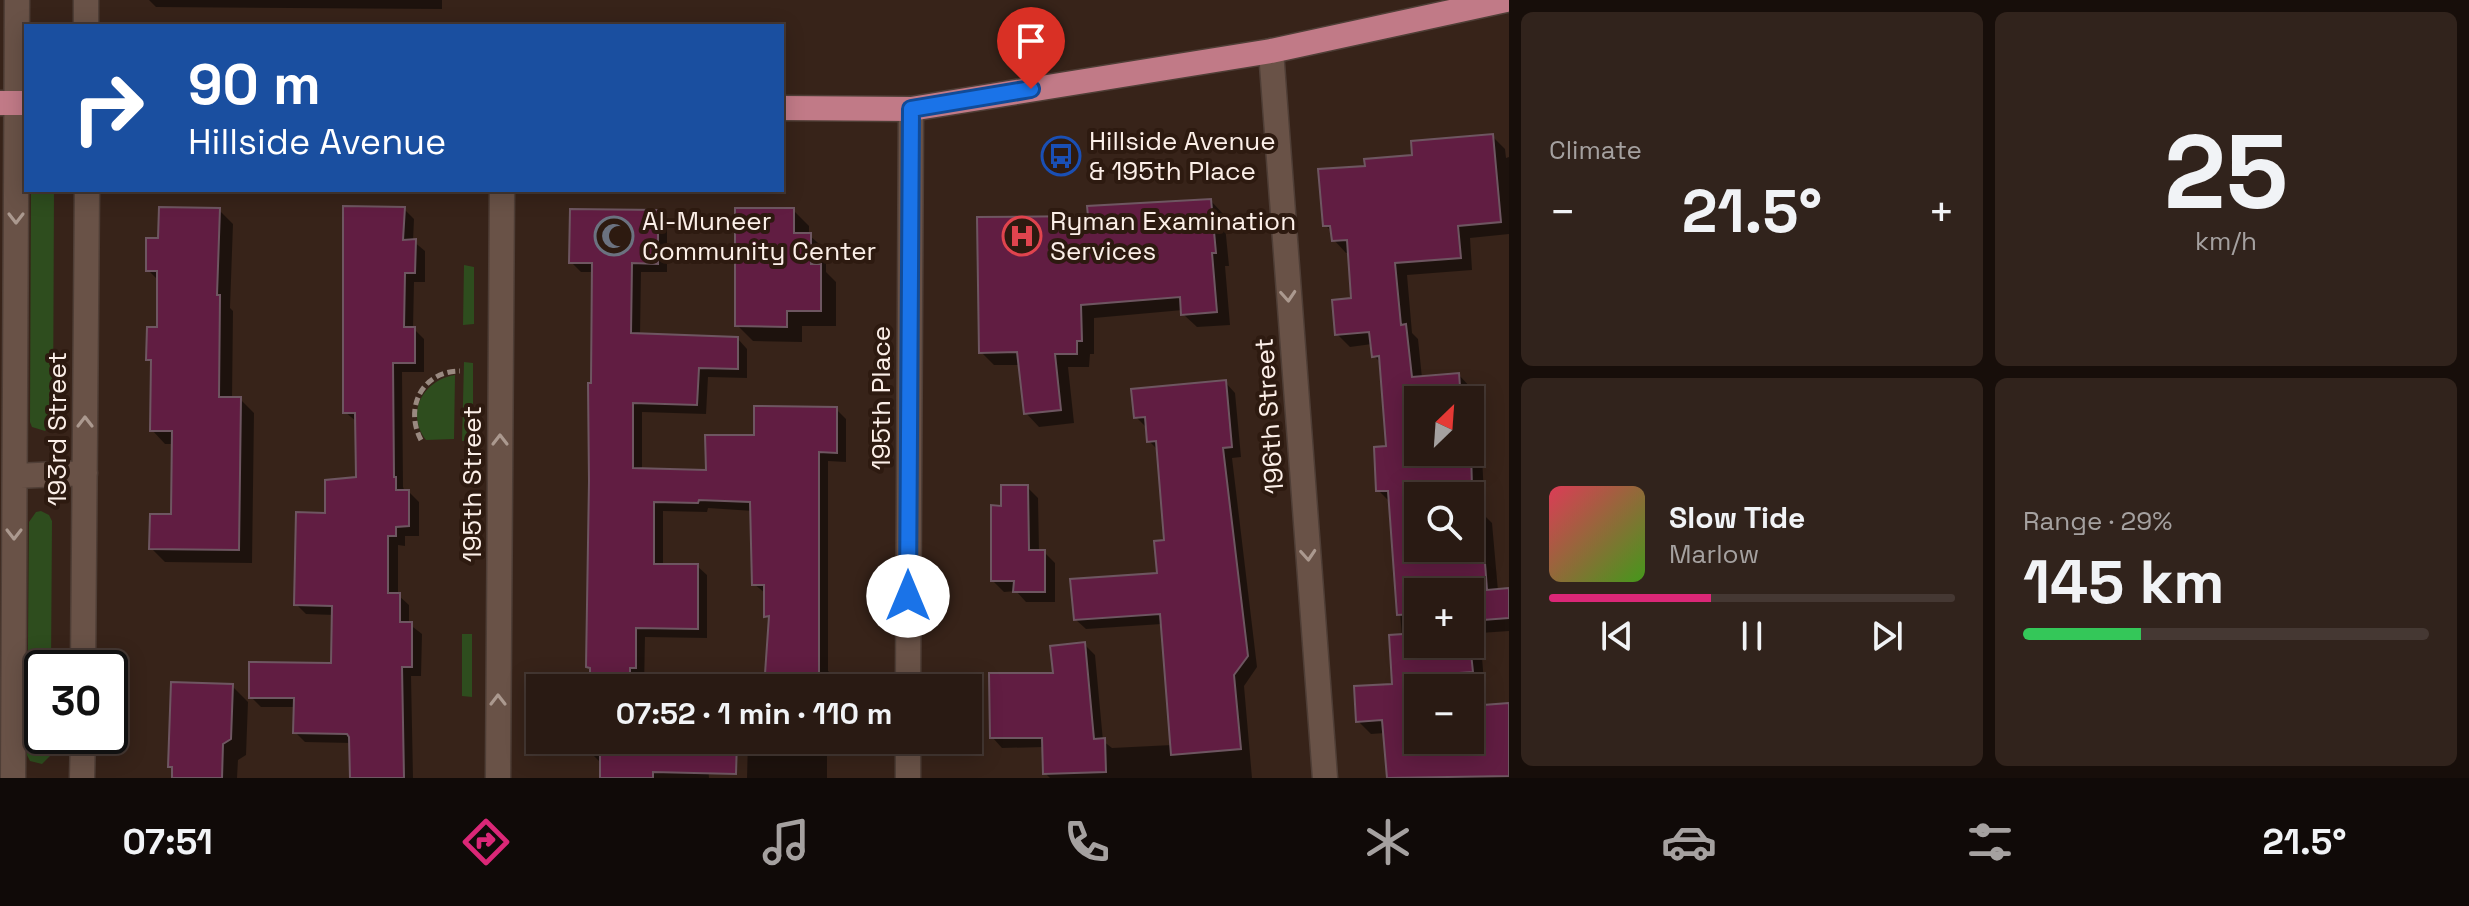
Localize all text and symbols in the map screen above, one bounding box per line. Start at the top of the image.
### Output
pin [997,7,1065,89]
icon: arrive [1009,19,1053,63]
text: 90 m [188,49,321,120]
icon: right [56,56,160,160]
text: 25 [2164,106,2288,238]
text: Hillside Avenue [188,119,446,165]
place label: Hillside Avenue & 195th Place [1089,124,1276,188]
text: Climate [1549,133,1642,167]
bus stop icon: Hillside Avenue & 195th Place [1040,135,1082,177]
text: 21.5° [1682,173,1822,250]
text: − [1549,184,1576,240]
text: + [1928,184,1955,240]
place label: Al-Muneer Community Center [642,204,876,268]
place label: Ryman Examination Services [1050,204,1296,268]
one-way arrow [7,212,25,225]
mosque icon: Al-Muneer Community Center [593,215,635,257]
hospital icon: Ryman Examination Services [1001,215,1043,257]
text: km/h [2195,224,2257,258]
one-way arrow [1279,290,1296,303]
street label: 195th Place [864,326,898,470]
street label: 196th Street [1247,337,1291,495]
street label: 193rd Street [40,352,74,506]
north arrow [1404,386,1484,466]
map controls [1404,386,1484,754]
street label: 195th Street [455,406,489,562]
one-way arrow [76,415,94,428]
one-way arrow [492,433,509,446]
button: search [1404,482,1484,562]
text: Slow Tide [1669,498,1805,537]
text: Range · 29% [2023,504,2172,538]
one-way arrow [5,528,23,541]
text: Marlow [1669,537,1759,571]
text: 145 km [2023,544,2225,621]
one-way arrow [1299,549,1316,562]
position arrow [866,554,950,638]
button: + [1404,578,1484,658]
icon: previous [1595,614,1639,658]
icon: pause [1730,614,1774,658]
icon: next [1865,614,1909,658]
speed limit sign: 30 [24,650,128,754]
button: − [1404,674,1484,754]
one-way arrow [489,693,507,706]
text: 07:52 · 1 min · 110 m [616,694,892,733]
icon: directions [458,814,514,870]
icon: music [758,814,814,870]
icon: phone [1059,814,1115,870]
icon: climate [1360,814,1416,870]
icon: car [1661,814,1717,870]
icon: filters [1962,814,2018,870]
text: 07:51 [122,819,213,865]
text: 21.5° [2262,819,2347,865]

